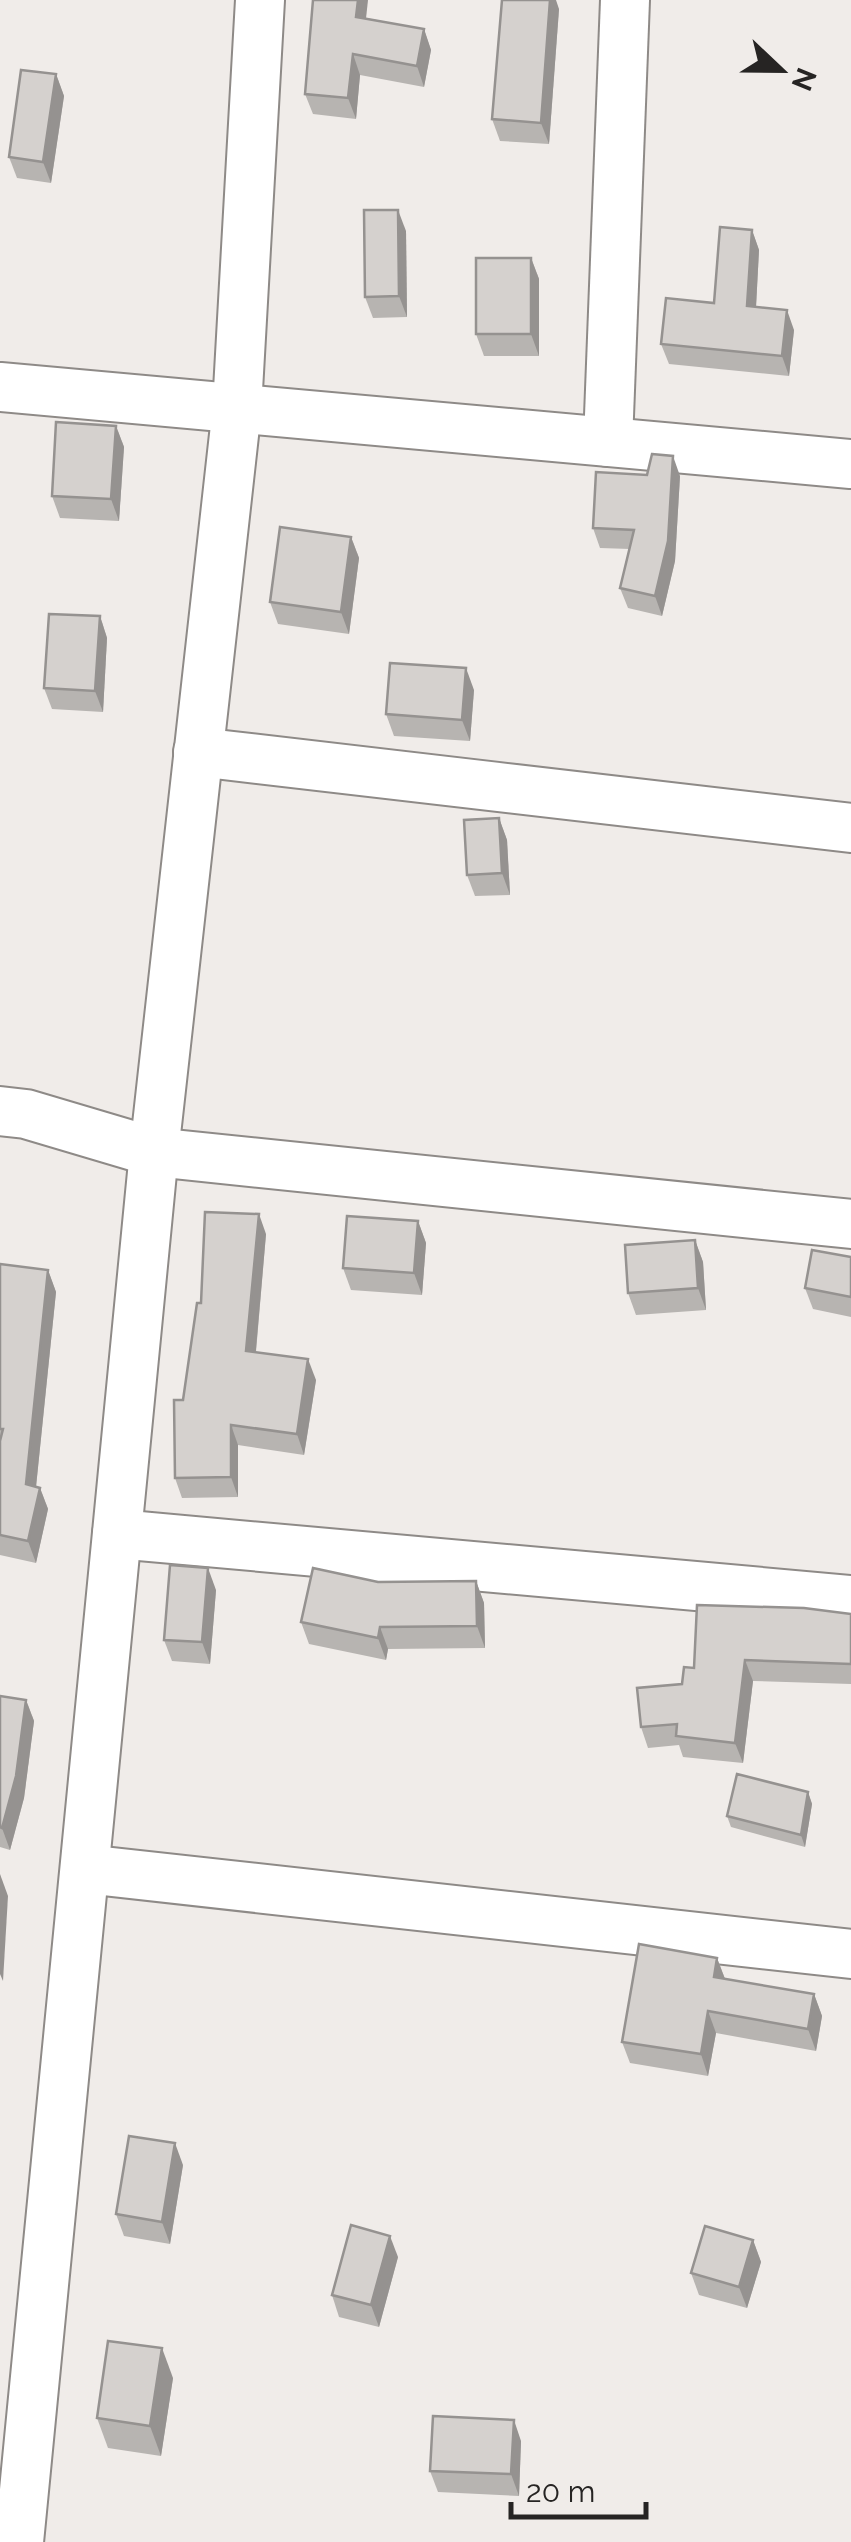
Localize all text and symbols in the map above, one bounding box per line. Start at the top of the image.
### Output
north arrow [731,20,831,120]
text: N [784,63,823,95]
scale bar [511,2457,646,2519]
text: 20 m [526,2474,595,2509]

